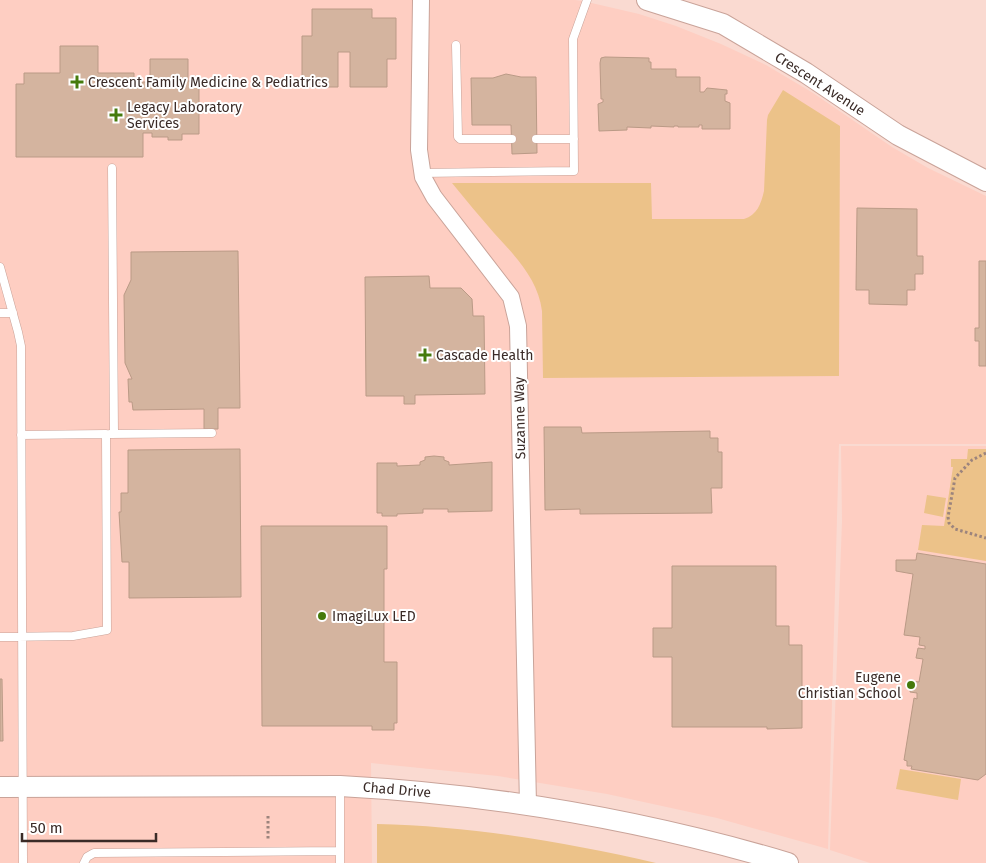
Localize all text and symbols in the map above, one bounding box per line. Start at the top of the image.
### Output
street label: Crescent Avenue [772,48,868,120]
place label: Crescent Family Medicine & Pediatrics [88,74,328,91]
marker: Crescent Family Medicine & Pediatrics [70,75,84,89]
place label: Legacy Laboratory Services [127,99,242,132]
marker: Legacy Laboratory Services [109,108,123,122]
place label: Cascade Health [436,347,533,364]
marker: Cascade Health [418,348,432,362]
street label: Suzanne Way [511,377,529,459]
place label: ImagiLux LED [332,608,416,625]
marker: ImagiLux LED [316,610,328,622]
place label: Eugene Christian School [798,669,901,702]
marker: Eugene Christian School [905,679,917,691]
street label: Chad Drive [362,779,432,801]
scale bar [22,810,156,842]
text: 50 m [30,819,63,837]

